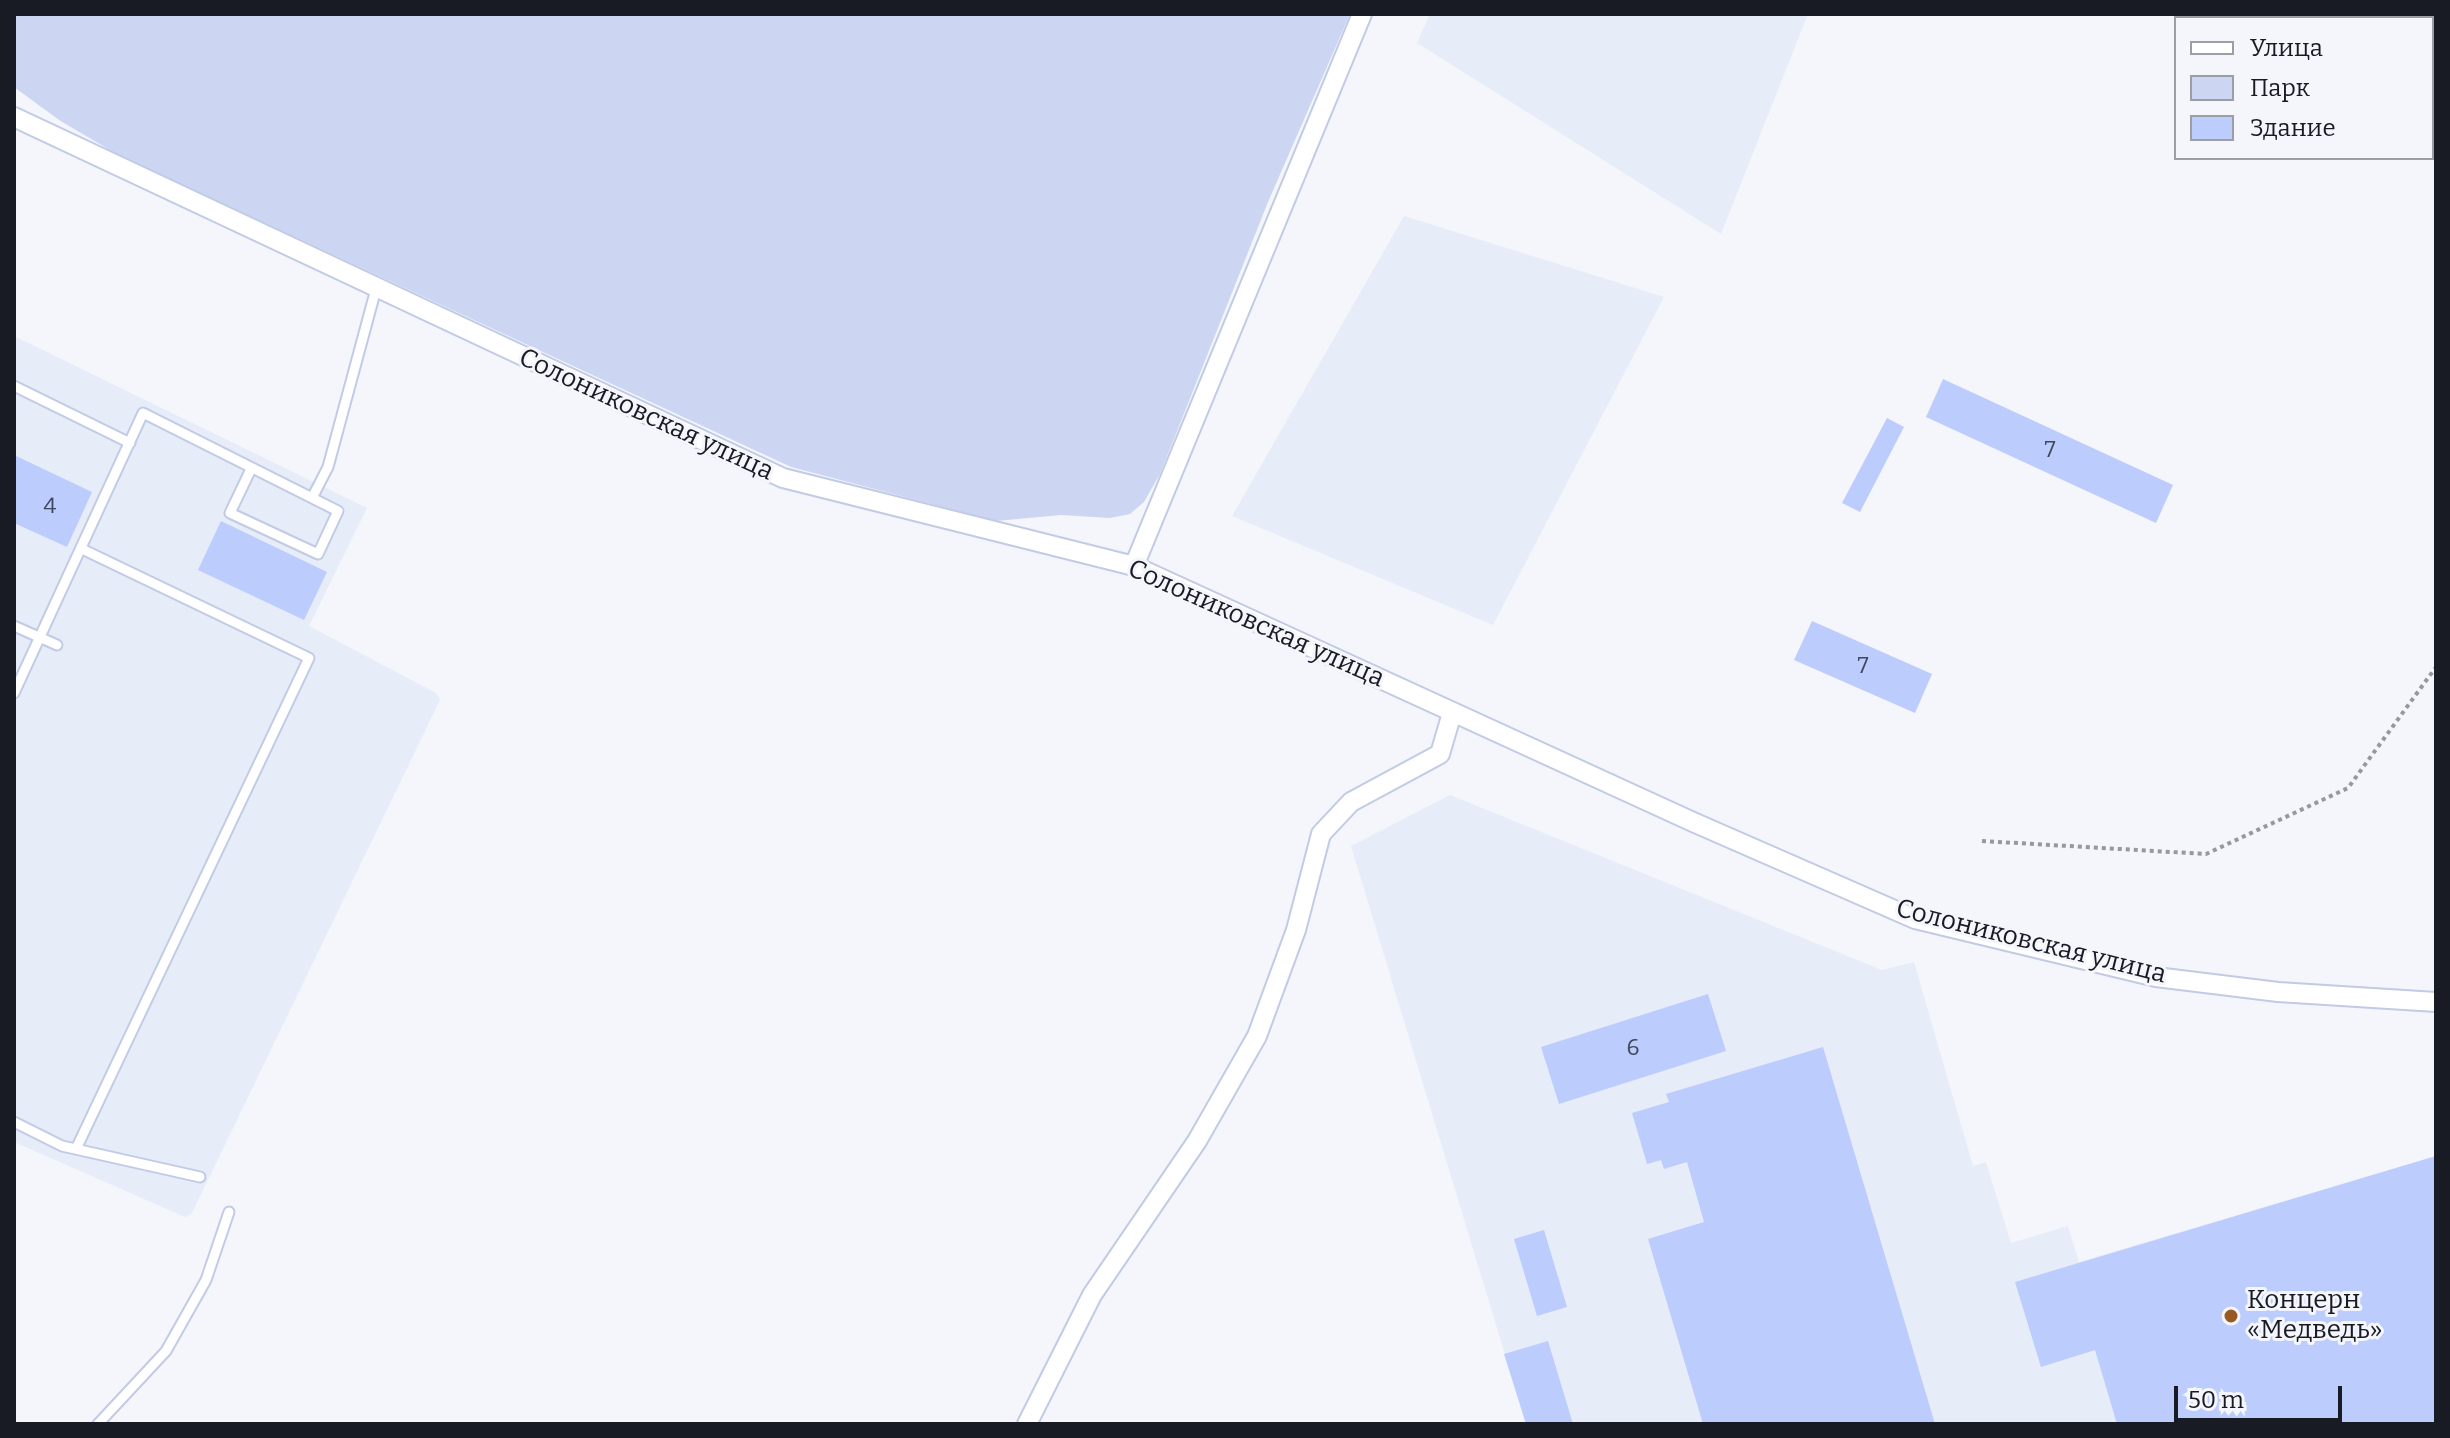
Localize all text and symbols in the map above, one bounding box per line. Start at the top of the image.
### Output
legend [2174,16,2434,160]
text: Улица [2250,34,2323,62]
text: Парк [2250,74,2310,102]
text: Здание [2250,114,2336,142]
street label: Солониковская улица [514,342,778,488]
house number: 7 [2044,438,2056,464]
house number: 4 [44,494,56,520]
street label: Солониковская улица [1123,553,1389,695]
house number: 7 [1857,654,1869,680]
street label: Солониковская улица [1893,893,2169,991]
house number: 6 [1627,1036,1639,1062]
place label: Концерн «Медведь» [2247,1285,2382,1346]
marker: Концерн «Медведь» [2222,1307,2240,1325]
scale bar [2178,1370,2346,1420]
text: 50 m [2188,1386,2244,1414]

